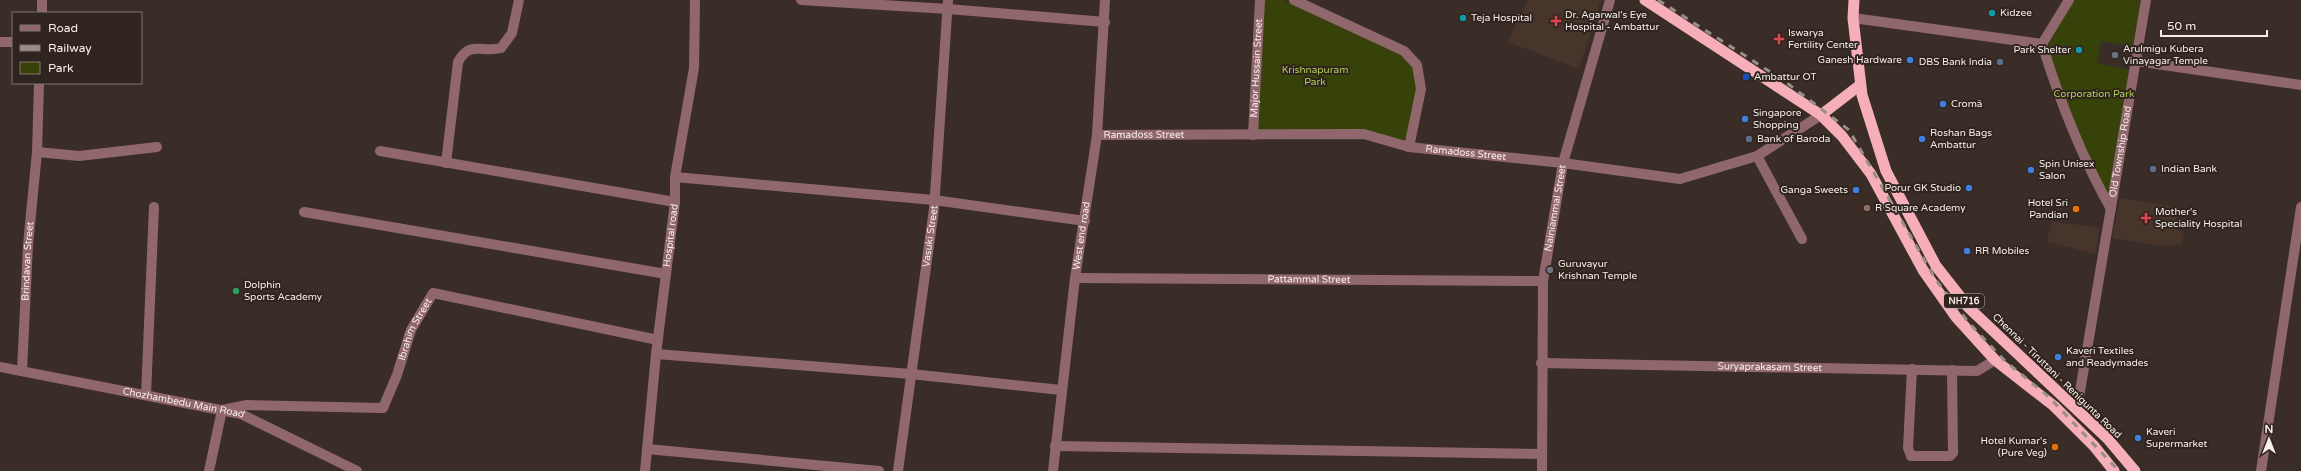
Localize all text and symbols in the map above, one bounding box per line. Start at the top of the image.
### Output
place label: Kidzee [2000,7,2032,19]
marker: Kidzee [1987,8,1997,18]
place label: Dr. Agarwal's Eye Hospital - Ambattur [1565,9,1659,33]
legend [12,12,142,84]
place label: Teja Hospital [1471,12,1532,24]
scale bar [2161,12,2267,38]
marker: Teja Hospital [1458,13,1468,23]
marker: Dr. Agarwal's Eye Hospital - Ambattur [1550,15,1562,27]
street label: Major Hussain Street [1248,18,1265,118]
text: 50 m [2167,19,2196,33]
text: Road [48,21,78,35]
place label: Iswarya Fertility Center [1788,27,1858,51]
marker: Iswarya Fertility Center [1773,33,1785,45]
text: Railway [48,41,92,55]
place label: Arulmigu Kubera Vinayagar Temple [2123,43,2208,67]
place label: Park Shelter [2013,44,2071,56]
marker: Park Shelter [2074,45,2084,55]
marker: Arulmigu Kubera Vinayagar Temple [2110,50,2120,60]
place label: Ganesh Hardware [1818,54,1902,66]
marker: Ganesh Hardware [1905,55,1915,65]
place label: DBS Bank India [1919,56,1992,68]
marker: DBS Bank India [1995,57,2005,67]
text: Park [48,61,74,75]
park label: Krishnapuram Park [1282,64,1348,88]
place label: Ambattur OT [1754,71,1816,83]
marker: Ambattur OT [1741,72,1751,82]
park label: Corporation Park [2054,88,2135,100]
place label: Cromā [1951,98,1982,110]
marker: Cromā [1938,99,1948,109]
street label: Old Township Road [2107,105,2134,198]
place label: Singapore Shopping [1753,107,1802,131]
marker: Singapore Shopping [1740,114,1750,124]
place label: Roshan Bags Ambattur [1930,127,1992,151]
street label: Ramadoss Street [1104,129,1185,141]
place label: Bank of Baroda [1757,133,1830,145]
marker: Bank of Baroda [1744,134,1754,144]
marker: Roshan Bags Ambattur [1917,134,1927,144]
street label: Ramadoss Street [1425,143,1507,163]
place label: Spin Unisex Salon [2039,158,2094,182]
street label: Nainiammal Street [1542,163,1569,252]
place label: Indian Bank [2161,163,2218,175]
marker: Indian Bank [2148,164,2158,174]
marker: Spin Unisex Salon [2026,165,2036,175]
place label: Porur GK Studio [1884,182,1961,194]
marker: Porur GK Studio [1964,183,1974,193]
place label: Ganga Sweets [1781,184,1848,196]
marker: Ganga Sweets [1851,185,1861,195]
place label: Hotel Sri Pandian [2028,197,2068,221]
street label: West end road [1070,201,1093,271]
place label: R Square Academy [1875,202,1966,214]
street label: Hospital road [661,203,681,268]
marker: R Square Academy [1862,203,1872,213]
marker: Hotel Sri Pandian [2071,204,2081,214]
street label: Vasuki Street [920,205,940,268]
place label: Mother's Speciality Hospital [2155,206,2242,230]
marker: Mother's Speciality Hospital [2140,212,2152,224]
street label: Brindavan Street [19,221,36,301]
place label: RR Mobiles [1975,245,2029,257]
marker: RR Mobiles [1962,246,1972,256]
place label: Guruvayur Krishnan Temple [1558,258,1637,282]
marker: Guruvayur Krishnan Temple [1545,265,1555,275]
street label: Pattammal Street [1267,273,1351,286]
place label: Dolphin Sports Academy [244,279,323,303]
marker: Dolphin Sports Academy [231,286,241,296]
road number: NH716 [1944,294,1984,308]
street label: Ibrahim Street [396,296,435,362]
street label: Chennai - Tiruttani - Renigunta Road [1990,311,2124,441]
place label: Kaveri Textiles and Readymades [2066,345,2148,369]
marker: Kaveri Textiles and Readymades [2053,352,2063,362]
street label: Suryaprakasam Street [1718,360,1823,374]
street label: Chozhambedu Main Road [122,385,247,421]
north arrow [2249,419,2289,459]
text: N [2265,423,2273,436]
place label: Kaveri Supermarket [2146,426,2208,450]
marker: Kaveri Supermarket [2133,433,2143,443]
place label: Hotel Kumar's (Pure Veg) [1981,435,2047,459]
marker: Hotel Kumar's (Pure Veg) [2050,442,2060,452]

